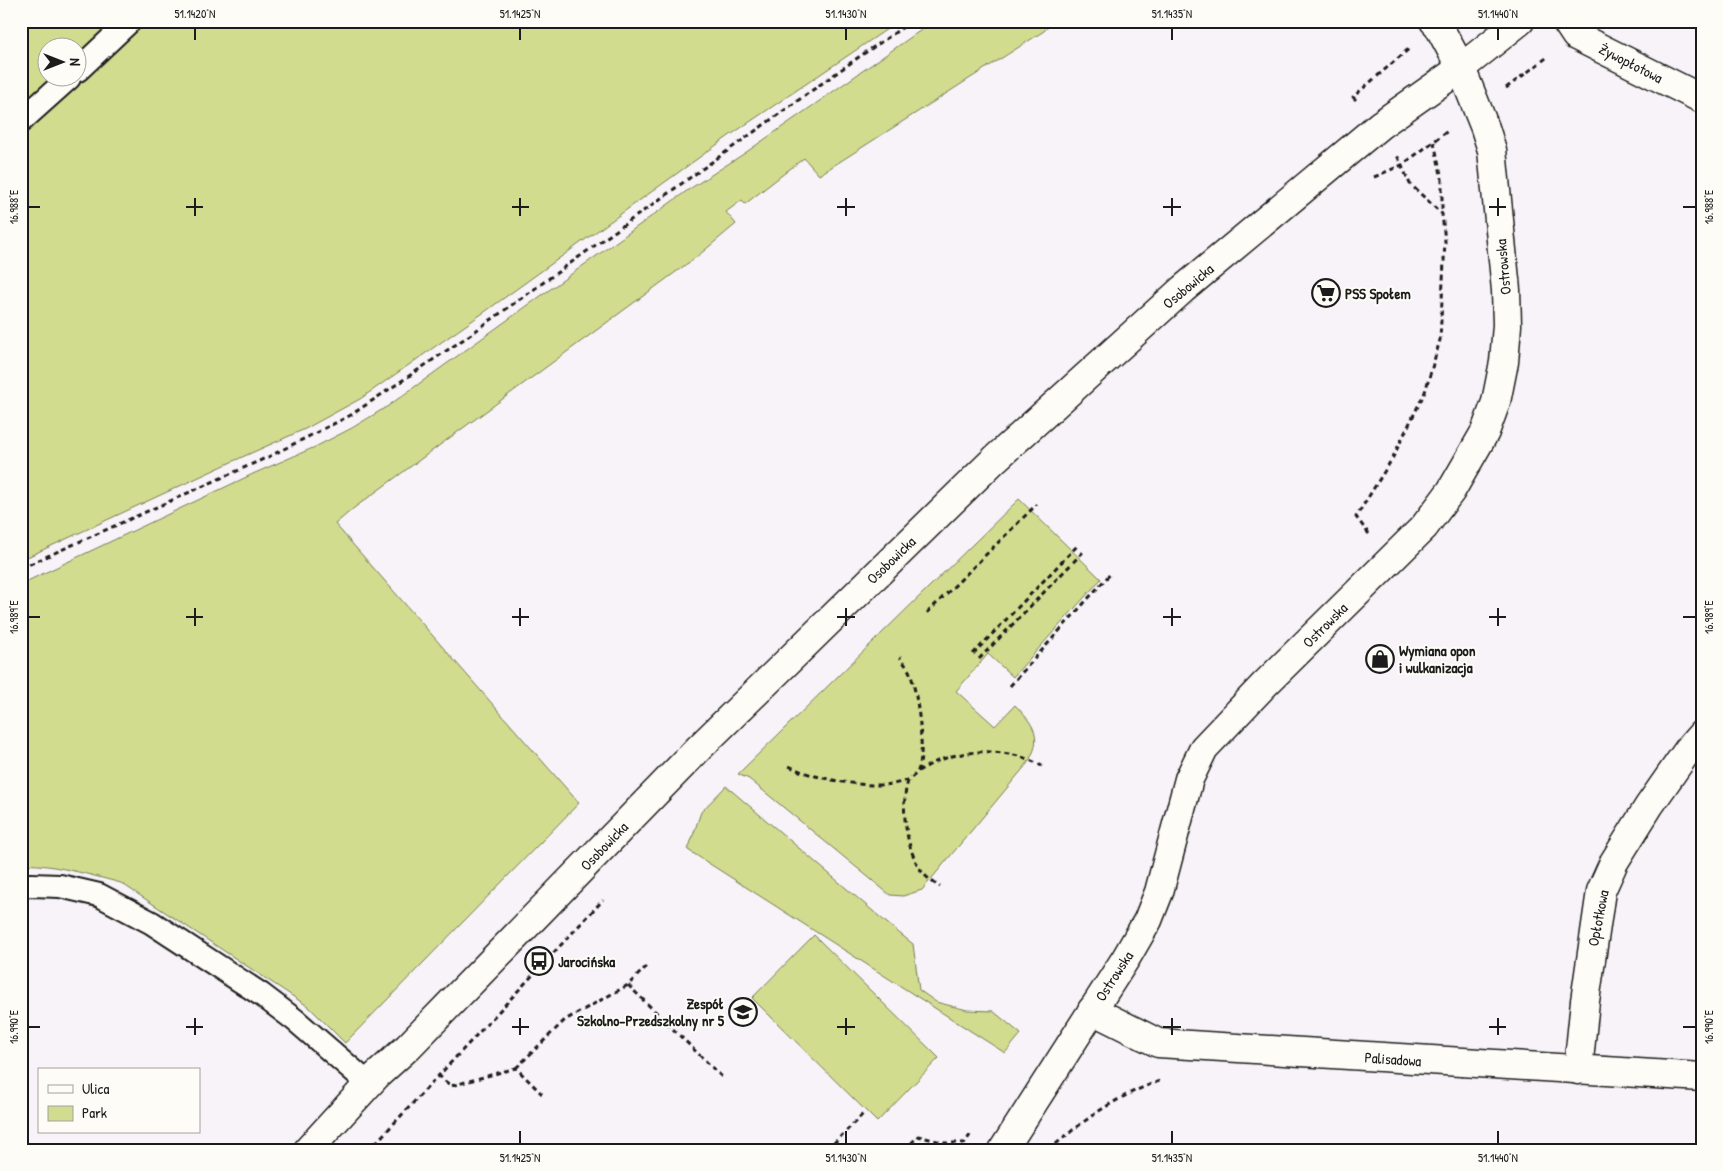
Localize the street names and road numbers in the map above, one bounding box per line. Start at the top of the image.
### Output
street label: Żywopłotowa [1595,38,1667,88]
street label: Ostrowska [1490,238,1516,296]
street label: Osobowicka [1158,258,1218,314]
street label: Osobowicka [862,531,920,589]
street label: Ostrowska [1298,598,1352,652]
street label: Osobowicka [575,817,633,875]
street label: Opłotkowa [1582,888,1614,948]
street label: Ostrowska [1090,947,1138,1005]
street label: Palisadowa [1364,1047,1422,1071]

